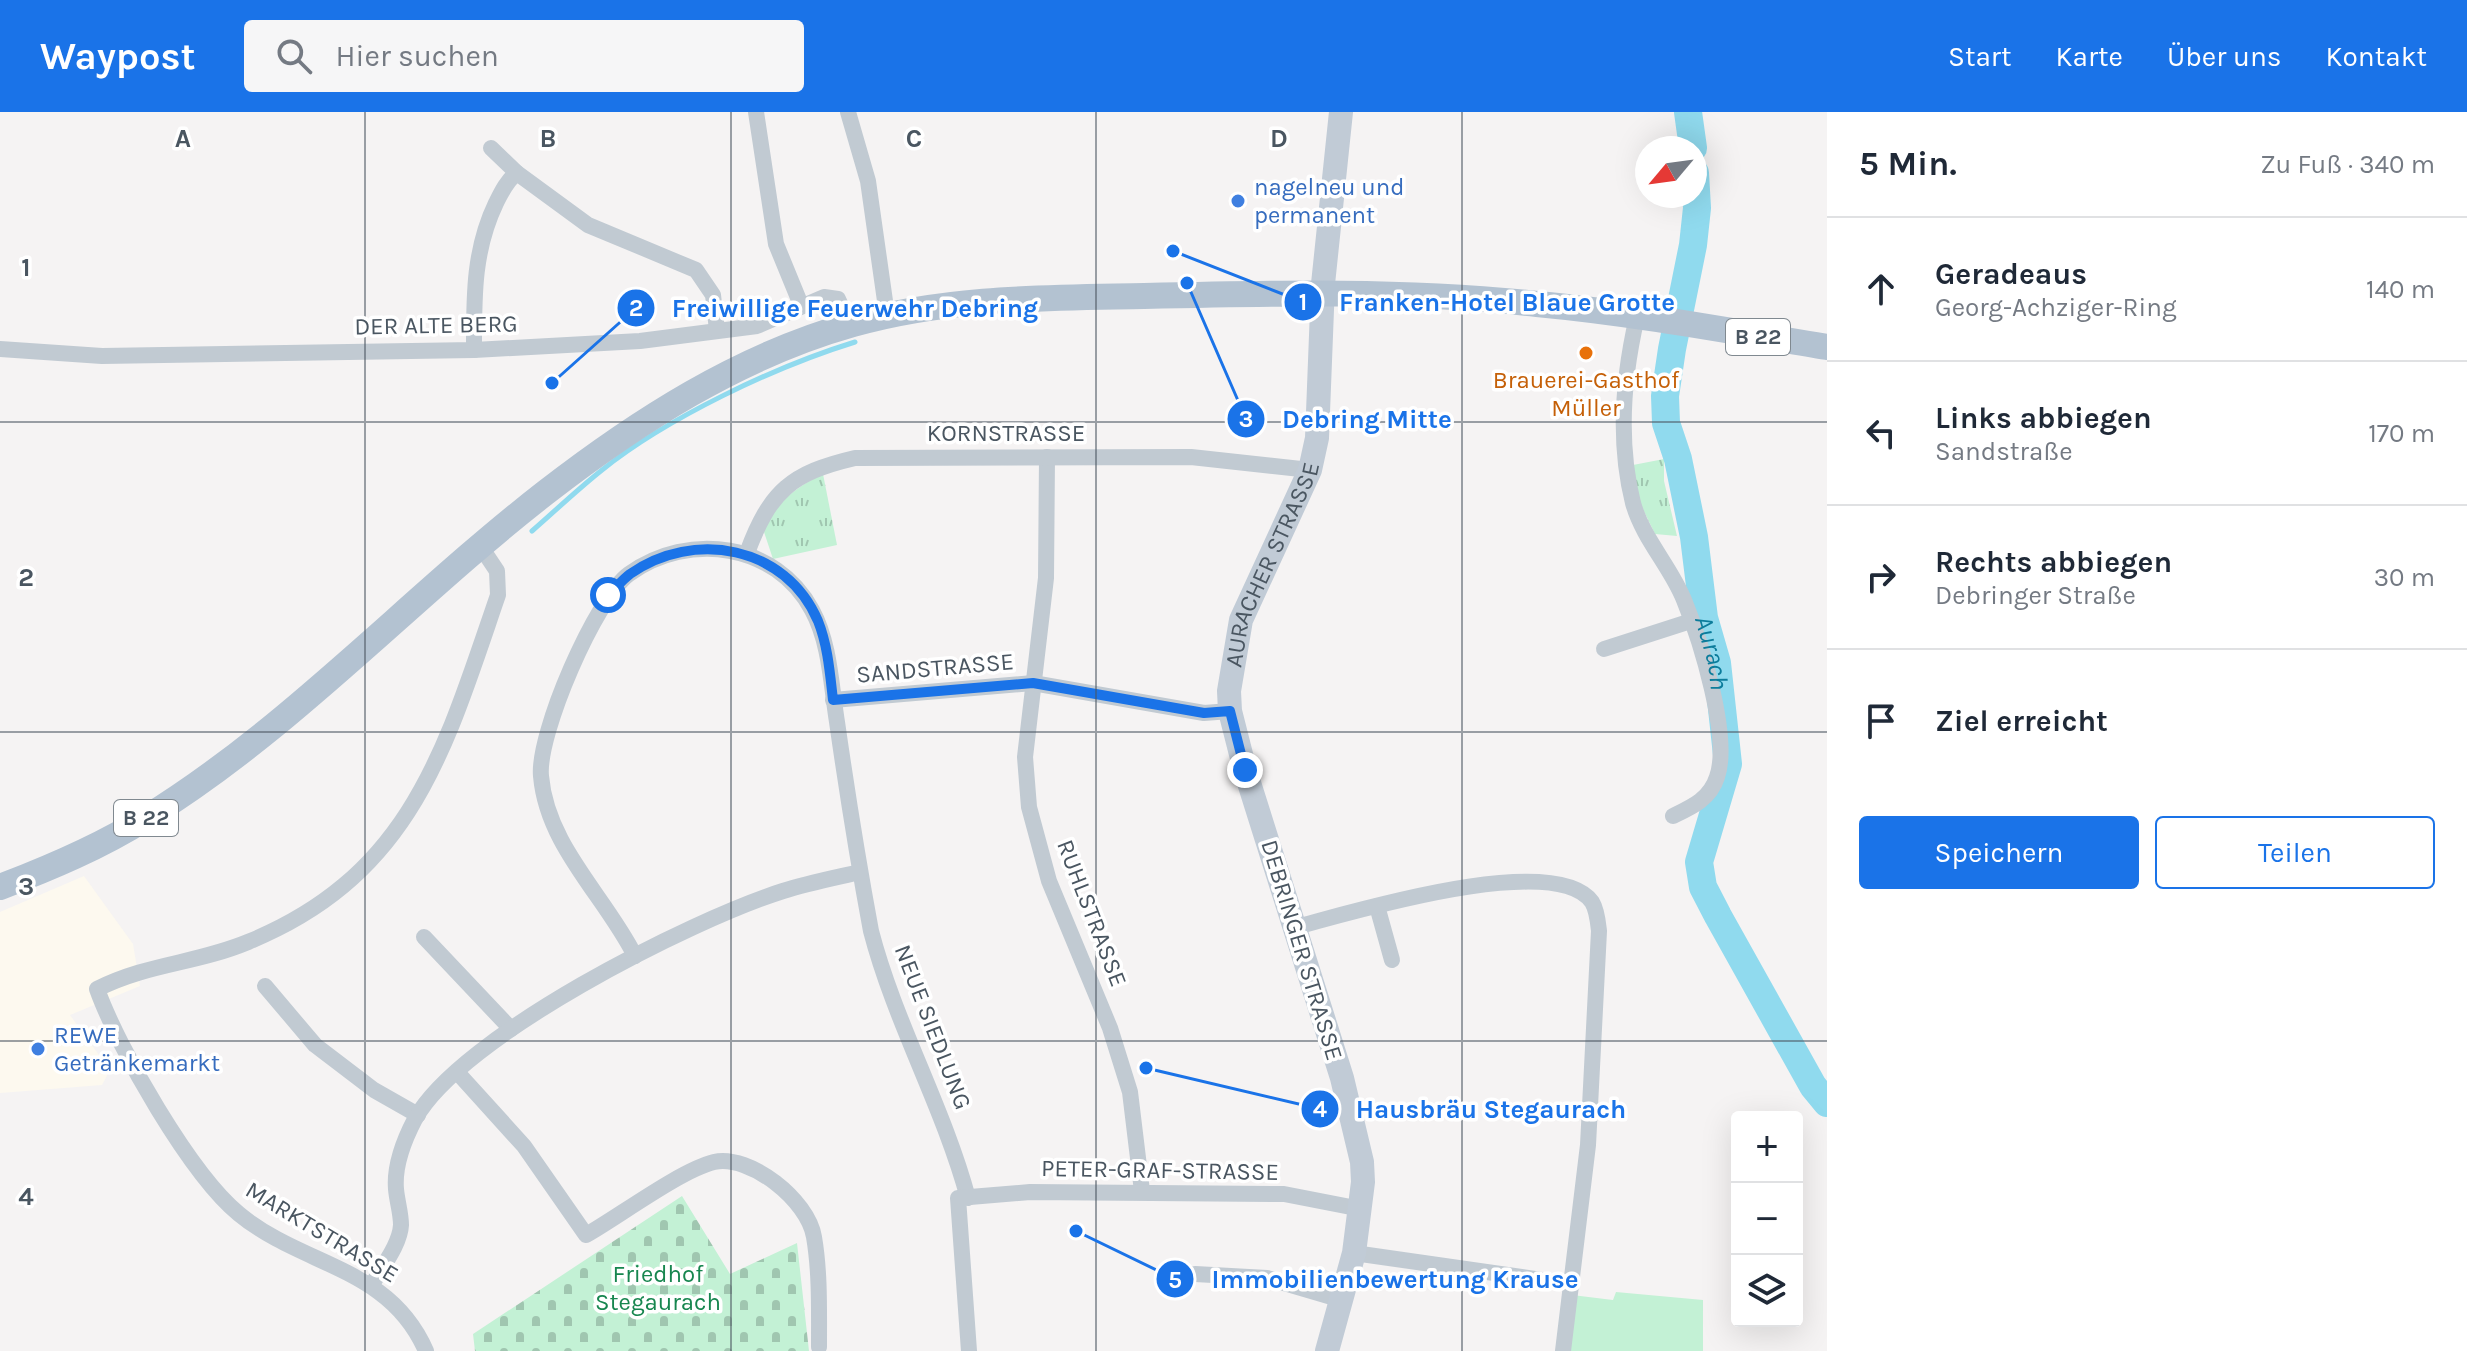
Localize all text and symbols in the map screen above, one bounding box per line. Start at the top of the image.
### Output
search box [244,20,804,92]
text: Waypost [40,34,196,79]
icon: search [272,34,316,78]
text: Hier suchen [336,38,499,74]
text: Start [1948,40,2011,73]
text: Karte [2055,40,2123,73]
text: Über uns [2167,40,2282,73]
text: Kontakt [2326,40,2427,73]
text: A [175,123,191,154]
text: B [540,123,556,154]
text: C [906,123,922,154]
text: D [1270,123,1288,154]
north arrow [1635,136,1707,208]
text: 5 Min. [1859,144,1957,184]
text: Zu Fuß · 340 m [2260,149,2435,180]
place label: nagelneu und permanent [1254,173,1405,229]
marker: nagelneu und permanent [1229,192,1247,210]
text: 1 [21,252,31,283]
text: Geradeaus [1935,256,2087,292]
icon: ahead [1859,267,1903,311]
text: 140 m [2366,274,2435,305]
callout: Franken-Hotel Blaue Grotte [1283,277,1691,327]
callout: Freiwillige Feuerwehr Debring [616,283,1054,333]
text: Franken-Hotel Blaue Grotte [1339,287,1675,318]
text: 1 [1299,288,1307,316]
text: Georg-Achziger-Ring [1935,292,2177,323]
text: Freiwillige Feuerwehr Debring [672,293,1038,324]
text: 2 [629,294,643,322]
street label: DER ALTE BERG [354,310,518,340]
road number: B 22 [1726,319,1790,355]
marker: Brauerei-Gasthof Müller [1577,344,1595,362]
place label: Brauerei-Gasthof Müller [1493,366,1680,422]
callout: Debring Mitte [1226,394,1468,444]
text: Links abbiegen [1935,400,2152,436]
text: Debring Mitte [1282,404,1452,435]
text: 3 [1239,405,1253,433]
icon: left [1859,411,1903,455]
text: 170 m [2368,418,2435,449]
street label: KORNSTRASSE [927,419,1085,447]
text: Sandstraße [1935,436,2073,467]
street label: AURACHER STRASSE [1219,460,1325,669]
text: Rechts abbiegen [1935,544,2172,580]
icon: right [1859,555,1903,599]
text: 2 [18,562,34,593]
text: 30 m [2374,562,2435,593]
route start [590,577,626,613]
text: Debringer Straße [1935,580,2136,611]
water label: Aurach [1689,612,1735,692]
street label: SANDSTRASSE [855,647,1015,689]
icon: arrive [1859,699,1903,743]
text: Ziel erreicht [1935,703,2108,739]
route end [1227,752,1263,788]
road number: B 22 [114,800,178,836]
button: Speichern [1859,816,2139,889]
button: Teilen [2155,816,2435,889]
street label: RUHLSTRASSE [1051,836,1133,990]
street label: DEBRINGER STRASSE [1255,836,1349,1064]
text: 3 [18,871,34,902]
street label: NEUE SIEDLUNG [889,941,977,1113]
place label: REWE Getränkemarkt [54,1021,220,1077]
marker: REWE Getränkemarkt [29,1040,47,1058]
callout: Hausbräu Stegaurach [1300,1084,1643,1134]
text: Hausbräu Stegaurach [1356,1094,1626,1125]
text: 4 [1313,1095,1327,1123]
map controls [1731,1111,1803,1327]
button: + [1731,1111,1803,1183]
street label: PETER-GRAF-STRASSE [1041,1154,1279,1186]
street label: MARKTSTRASSE [241,1175,403,1289]
text: 4 [18,1181,34,1212]
button: − [1731,1183,1803,1255]
callout: Immobilienbewertung Krause [1155,1254,1594,1304]
button: layers [1731,1255,1803,1327]
park label: Friedhof Stegaurach [595,1260,721,1316]
text: Immobilienbewertung Krause [1211,1264,1579,1295]
text: 5 [1168,1266,1182,1294]

